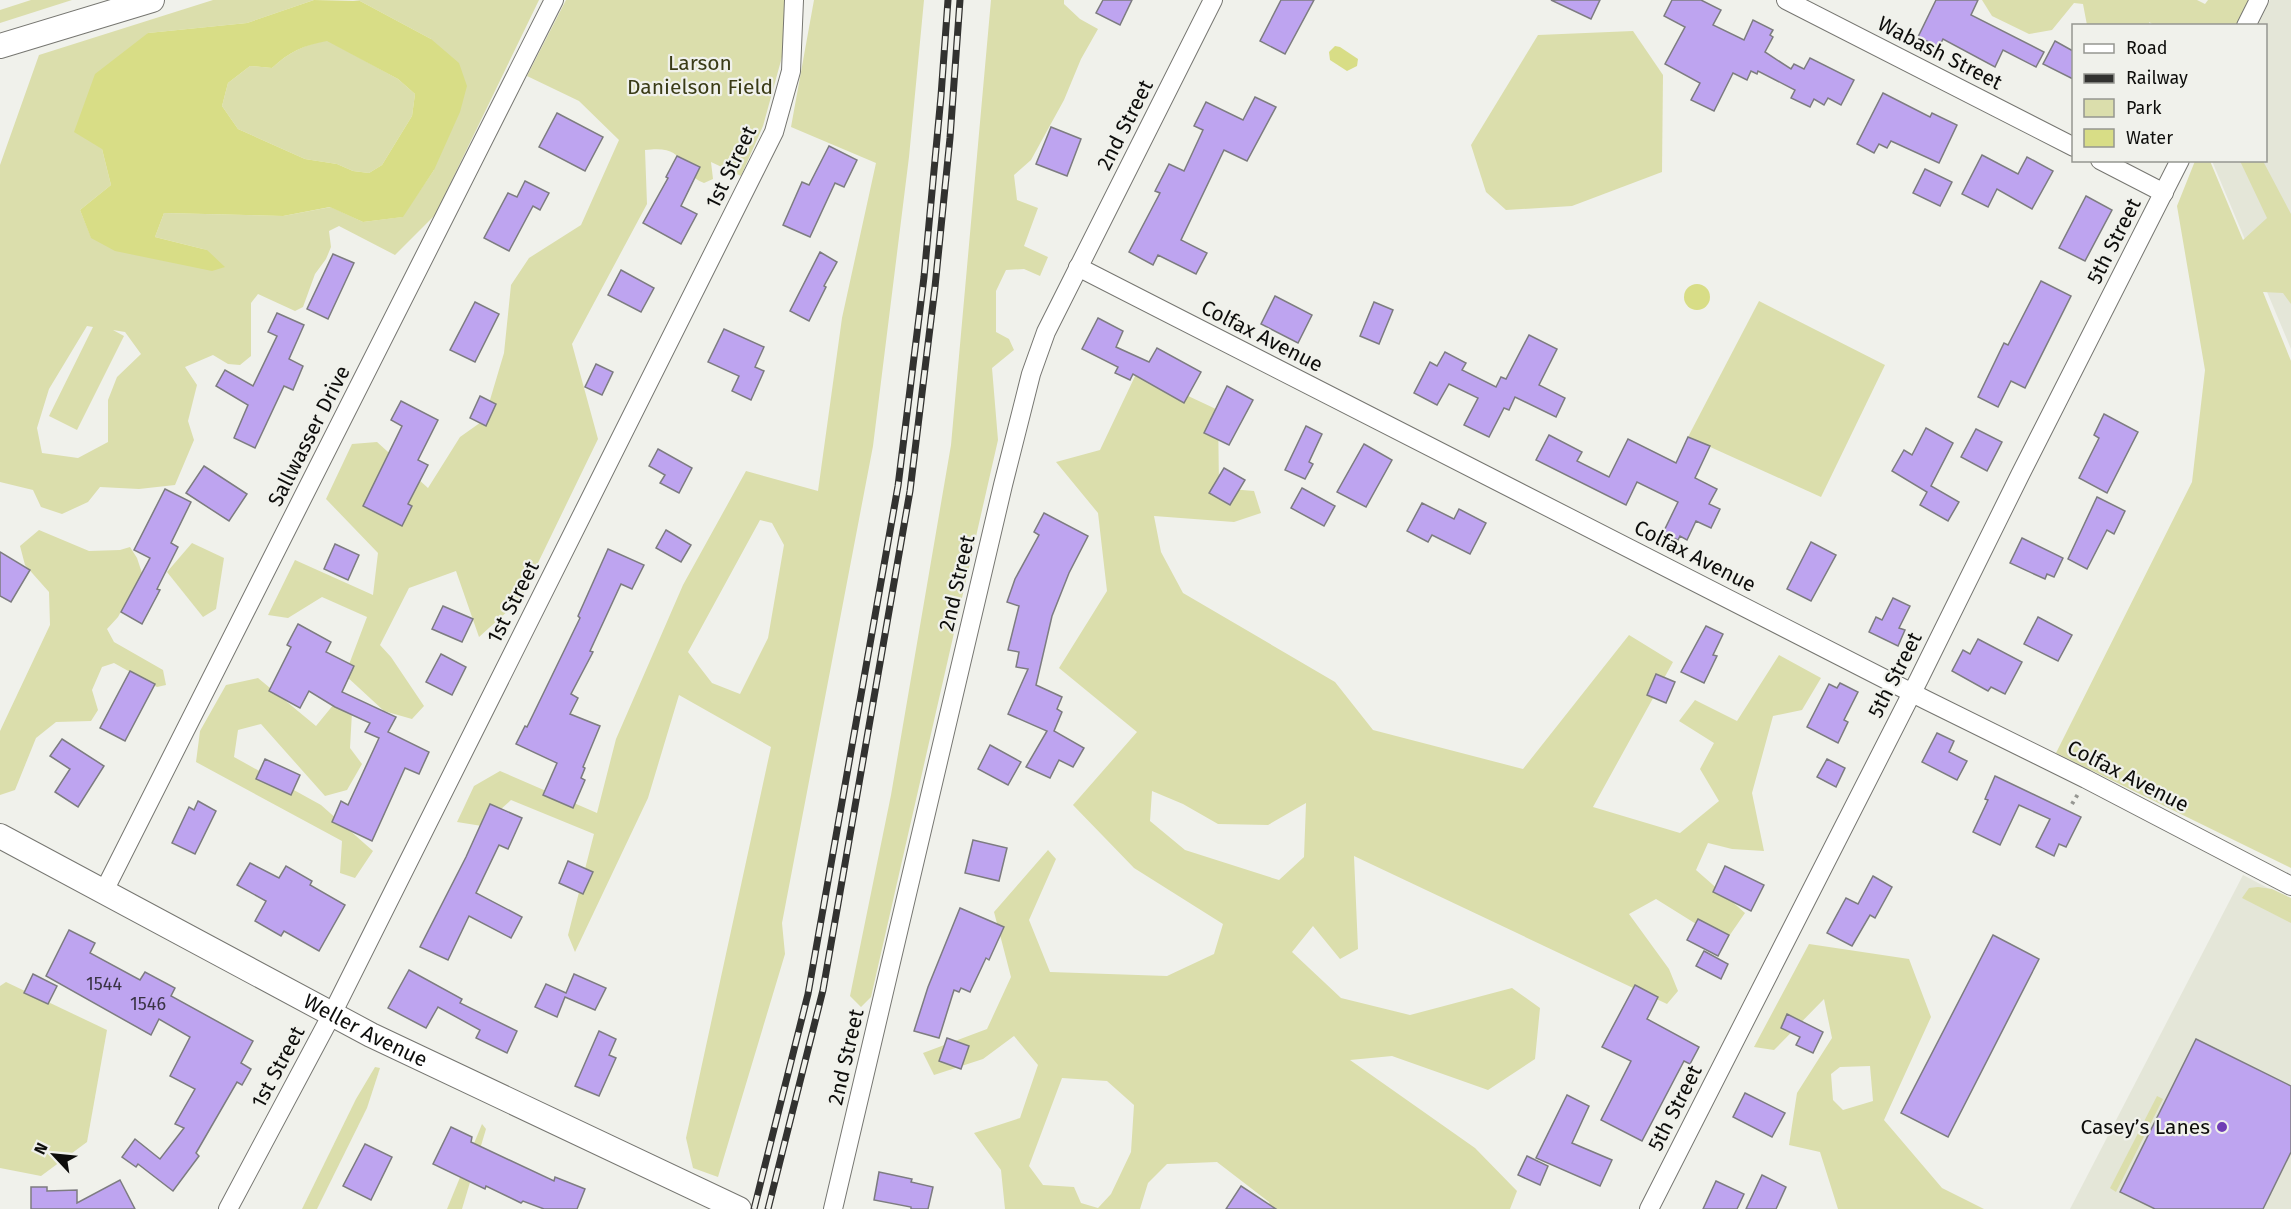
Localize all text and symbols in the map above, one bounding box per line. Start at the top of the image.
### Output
street label: Wabash Street [1873,10,2007,96]
legend [2072,24,2267,162]
text: Road [2126,37,2168,59]
park label: Larson Danielson Field [627,50,773,100]
text: Railway [2126,67,2188,89]
street label: 2nd Street [1091,75,1159,174]
text: Park [2126,97,2162,119]
street label: 1st Street [700,121,762,213]
text: Water [2126,127,2173,149]
street label: 5th Street [2081,193,2147,288]
street label: Colfax Avenue [1197,294,1327,378]
street label: Sallwasser Drive [262,361,356,511]
street label: Colfax Avenue [1630,514,1760,598]
street label: 2nd Street [933,532,981,634]
street label: 1st Street [481,556,545,648]
street label: 5th Street [1862,627,1928,722]
street label: Colfax Avenue [2063,734,2193,818]
house number: 1544 [86,973,122,995]
street label: Weller Avenue [299,988,432,1073]
house number: 1546 [130,993,166,1015]
street label: 2nd Street [822,1006,870,1108]
street label: 1st Street [246,1021,311,1112]
street label: 5th Street [1642,1060,1708,1155]
place label: Casey’s Lanes [2081,1114,2210,1140]
marker: Casey’s Lanes [2215,1120,2229,1134]
north arrow [24,1125,84,1185]
text: N [30,1140,52,1158]

